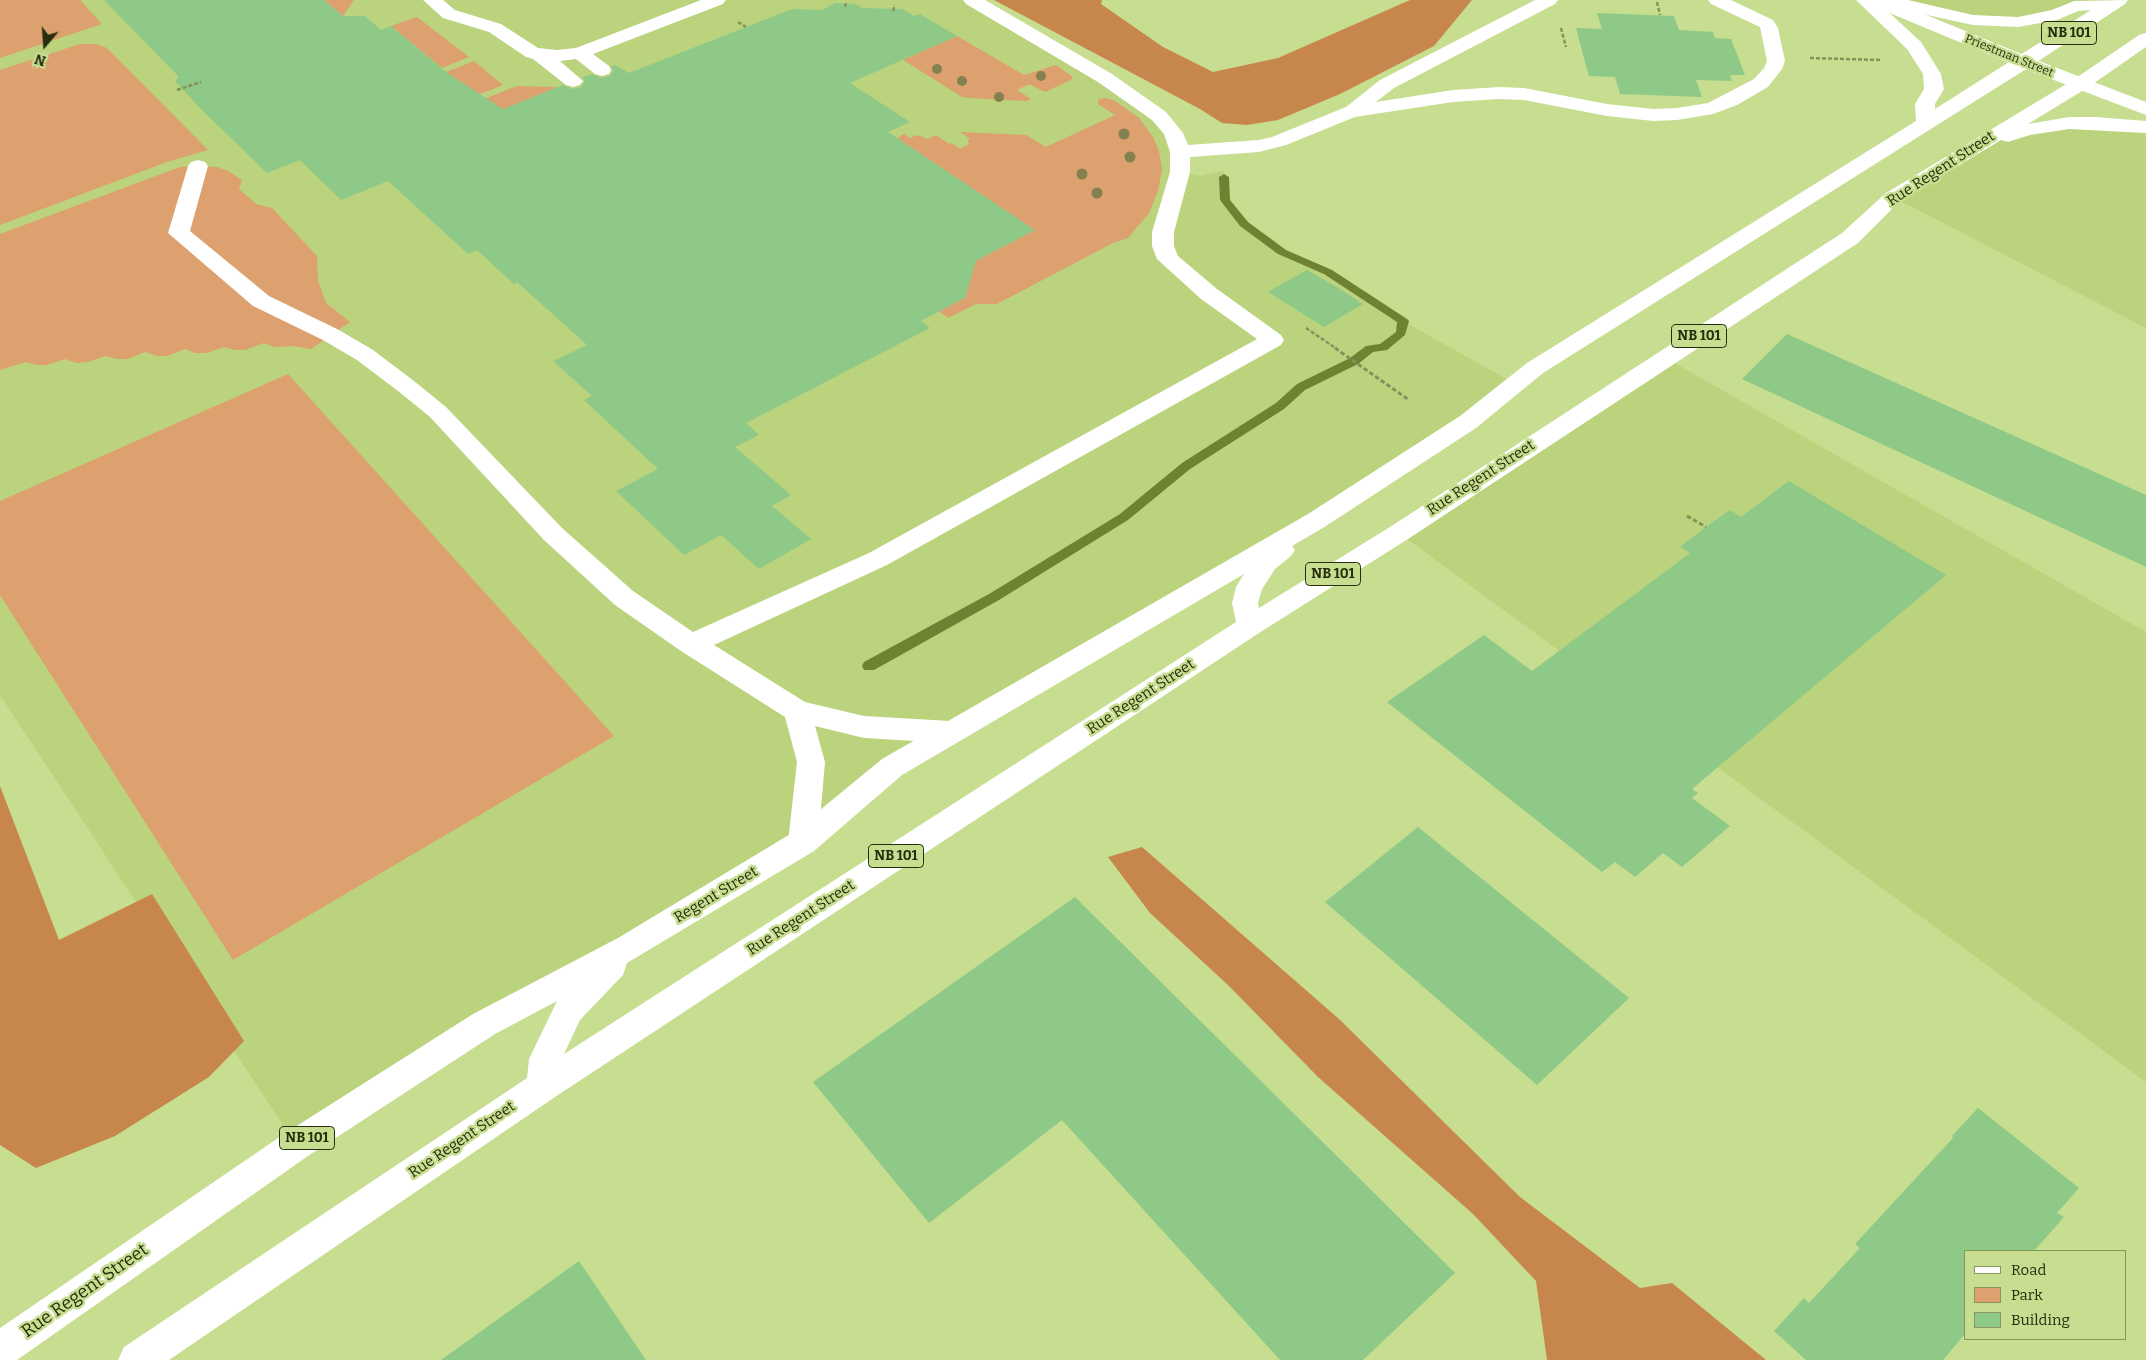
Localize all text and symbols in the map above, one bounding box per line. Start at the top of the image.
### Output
north arrow [20,20,70,70]
road number: NB 101 [2042,22,2096,44]
street label: Priestman Street [1963,32,2055,80]
text: N [32,50,48,69]
street label: Rue Regent Street [1884,128,1998,210]
road number: NB 101 [1672,324,1726,348]
street label: Rue Regent Street [1424,437,1538,519]
road number: NB 101 [1306,562,1360,586]
street label: Rue Regent Street [1084,656,1198,738]
road number: NB 101 [868,844,924,868]
street label: Regent Street [671,863,761,927]
street label: Rue Regent Street [744,877,858,959]
street label: Rue Regent Street [405,1098,519,1182]
road number: NB 101 [280,1126,334,1150]
street label: Rue Regent Street [18,1239,152,1343]
legend [1964,1250,2126,1340]
text: Road [2011,1261,2046,1279]
text: Park [2011,1286,2043,1304]
text: Building [2011,1311,2070,1329]

